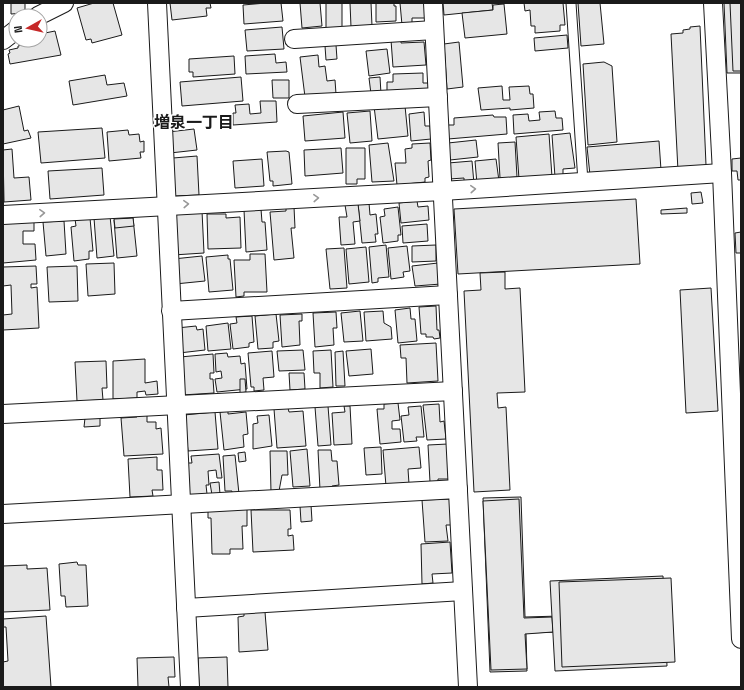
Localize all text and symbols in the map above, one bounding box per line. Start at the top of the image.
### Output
north arrow [8,8,48,48]
text: N [11,25,26,34]
district label: 増泉一丁目 [154,112,234,133]
one-way arrow [470,185,476,194]
one-way arrow [313,193,319,202]
one-way arrow [183,200,189,209]
one-way arrow [39,208,45,217]

